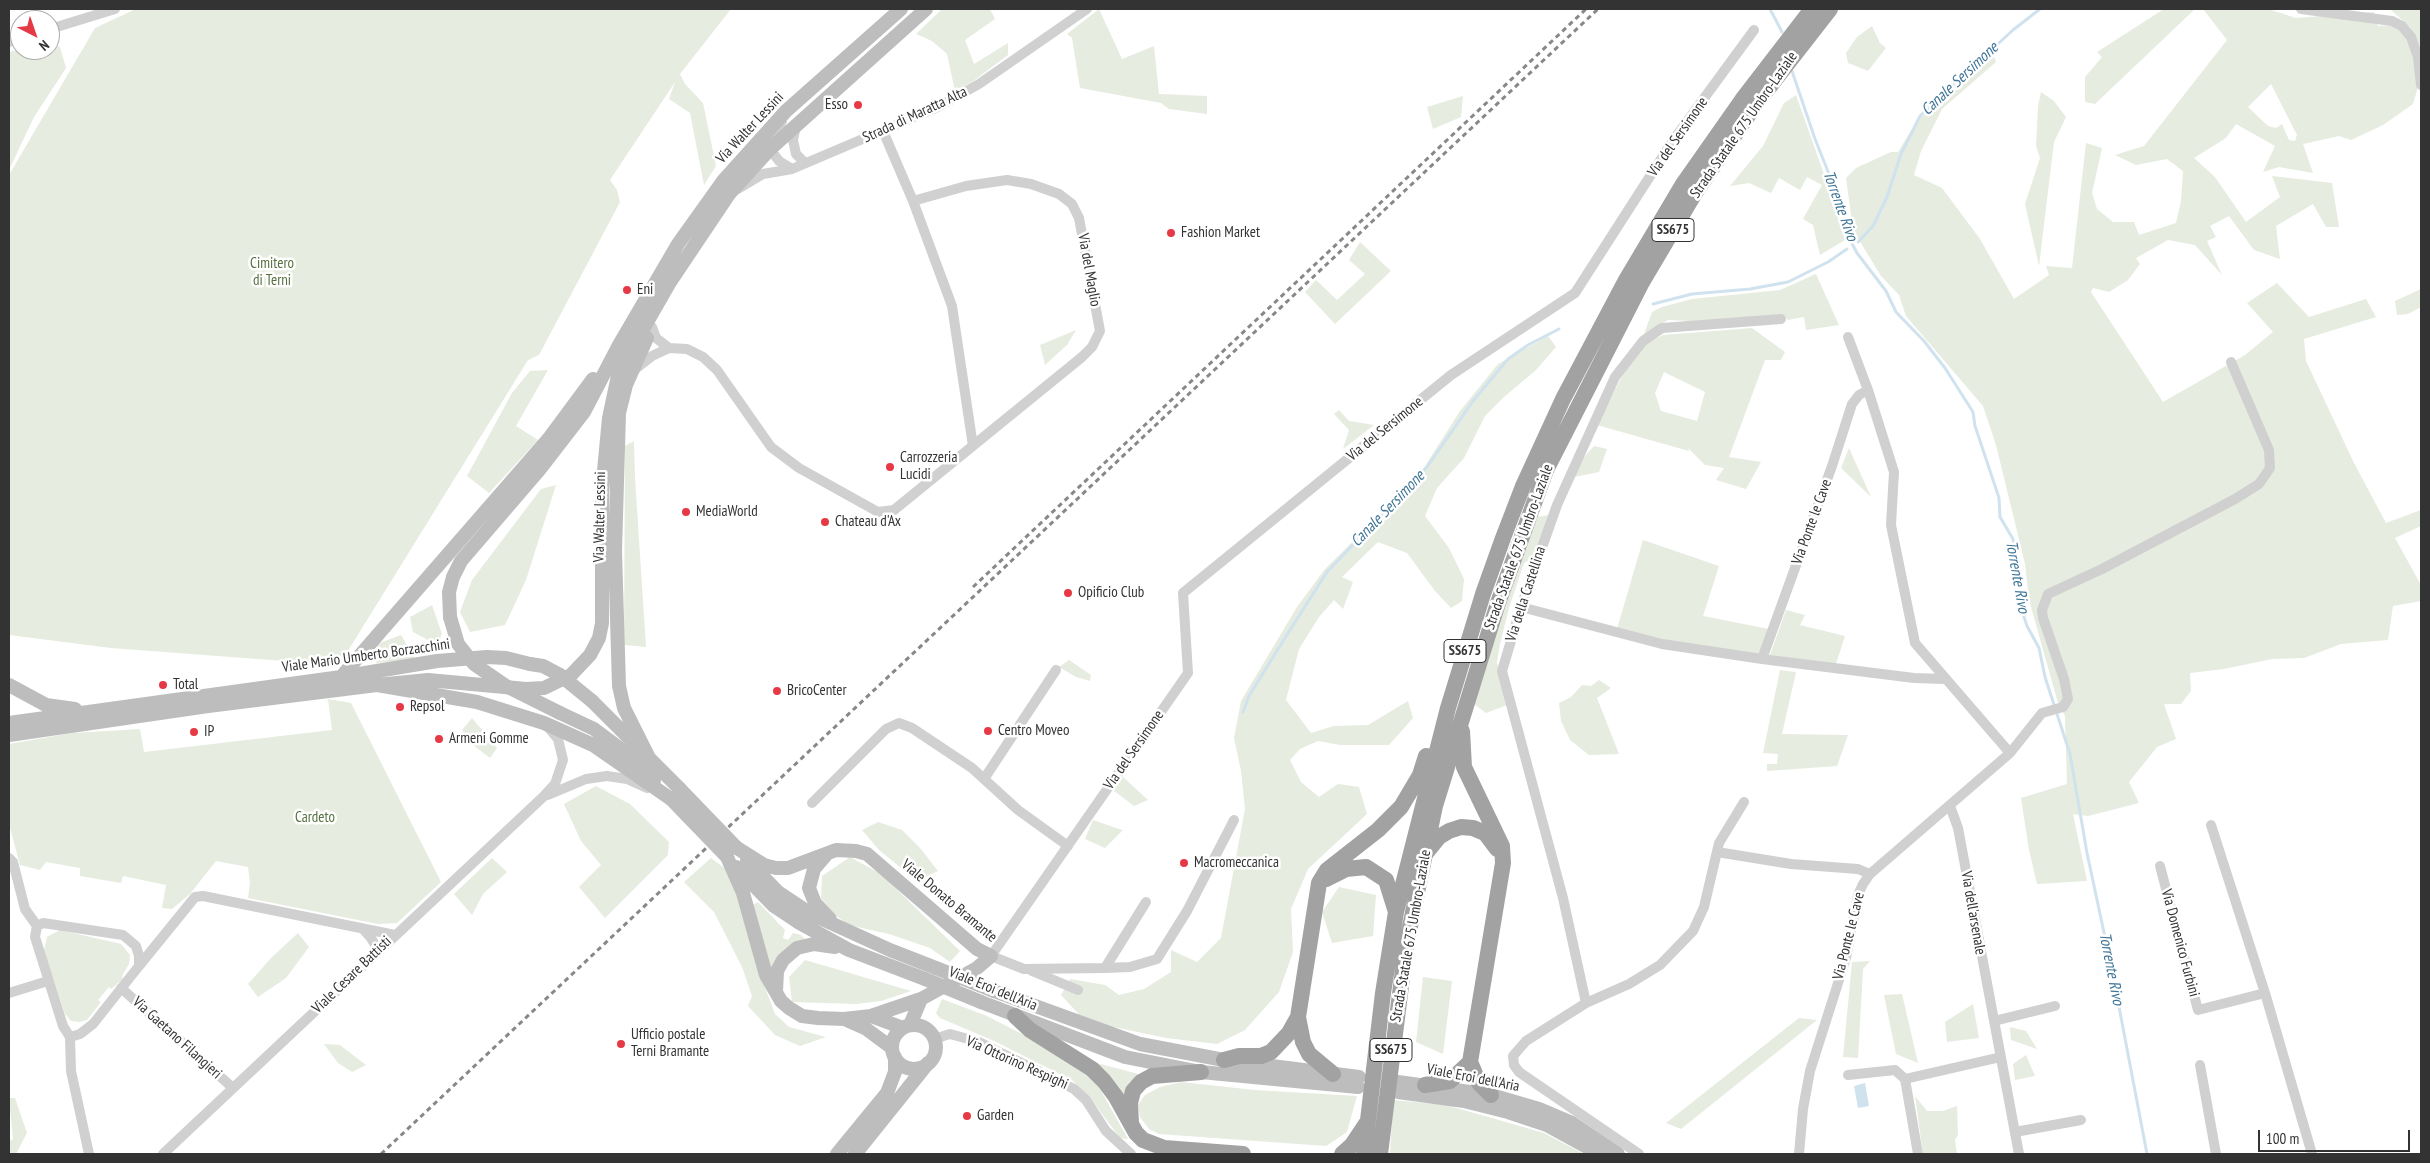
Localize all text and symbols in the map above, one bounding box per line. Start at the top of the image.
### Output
north arrow [10,10,60,60]
text: N [35,36,53,55]
water label: Canale Sersimone [1917,38,2003,120]
street label: Strada Statale 675 Umbro-Laziale [1687,48,1801,202]
street label: Strada di Maratta Alta [860,83,970,147]
street label: Via Walter Lessini [712,89,788,167]
street label: Via del Sersimone [1644,94,1712,180]
place label: Esso [825,96,848,114]
marker: Esso [852,99,864,111]
water label: Torrente Rivo [1818,168,1862,244]
road number: SS675 [1652,218,1694,242]
place label: Fashion Market [1181,224,1260,242]
marker: Fashion Market [1165,227,1177,239]
street label: Via del Maglio [1074,232,1104,308]
park label: Cimitero di Terni [250,255,294,290]
place label: Eni [637,281,653,299]
marker: Eni [621,284,633,296]
street label: Via del Sersimone [1343,393,1427,465]
place label: Carrozzeria Lucidi [900,449,957,484]
marker: Carrozzeria Lucidi [884,461,896,473]
street label: Strada Statale 675 Umbro-Laziale [1481,462,1557,632]
water label: Canale Sersimone [1347,467,1429,551]
street label: Via Walter Lessini [590,471,610,563]
street label: Via Ponte le Cave [1788,477,1836,567]
place label: MediaWorld [696,503,758,521]
marker: MediaWorld [680,506,692,518]
place label: Chateau d'Ax [835,513,901,531]
marker: Chateau d'Ax [819,516,831,528]
water label: Torrente Rivo [2001,539,2033,615]
street label: Via della Castellina [1502,544,1550,644]
place label: Opificio Club [1078,584,1144,602]
marker: Opificio Club [1062,587,1074,599]
street label: Viale Mario Umberto Borzacchini [281,635,451,677]
road number: SS675 [1444,640,1486,662]
place label: Total [173,676,198,694]
marker: Total [157,679,169,691]
place label: BricoCenter [787,682,847,700]
marker: BricoCenter [771,685,783,697]
place label: Repsol [410,698,444,716]
marker: Repsol [394,701,406,713]
street label: Via del Sersimone [1100,707,1168,793]
place label: Centro Moveo [998,722,1069,740]
place label: IP [204,723,214,741]
marker: Centro Moveo [982,725,994,737]
marker: IP [188,726,200,738]
place label: Armeni Gomme [449,730,529,748]
marker: Armeni Gomme [433,733,445,745]
park label: Cardeto [295,809,335,827]
street label: Strada Statale 675 Umbro-Laziale [1387,848,1435,1024]
place label: Macromeccanica [1194,854,1279,872]
street label: Viale Donato Bramante [897,856,1001,946]
marker: Macromeccanica [1178,857,1190,869]
street label: Via dell'arsenale [1957,870,1989,956]
street label: Via Domenico Furbini [2157,887,2203,999]
street label: Via Ponte le Cave [1829,890,1869,982]
water label: Torrente Rivo [2095,931,2127,1007]
street label: Viale Cesare Battisti [309,933,395,1017]
street label: Viale Eroi dell'Aria [946,963,1040,1015]
street label: Via Gaetano Filangieri [129,993,225,1083]
place label: Ufficio postale Terni Bramante [631,1026,709,1061]
street label: Via Ottorino Respighi [963,1032,1071,1094]
marker: Ufficio postale Terni Bramante [615,1038,627,1050]
road number: SS675 [1370,1038,1412,1062]
street label: Viale Eroi dell'Aria [1425,1060,1521,1096]
place label: Garden [977,1107,1014,1125]
marker: Garden [961,1110,973,1122]
scale bar [2260,1120,2412,1152]
text: 100 m [2266,1129,2299,1148]

